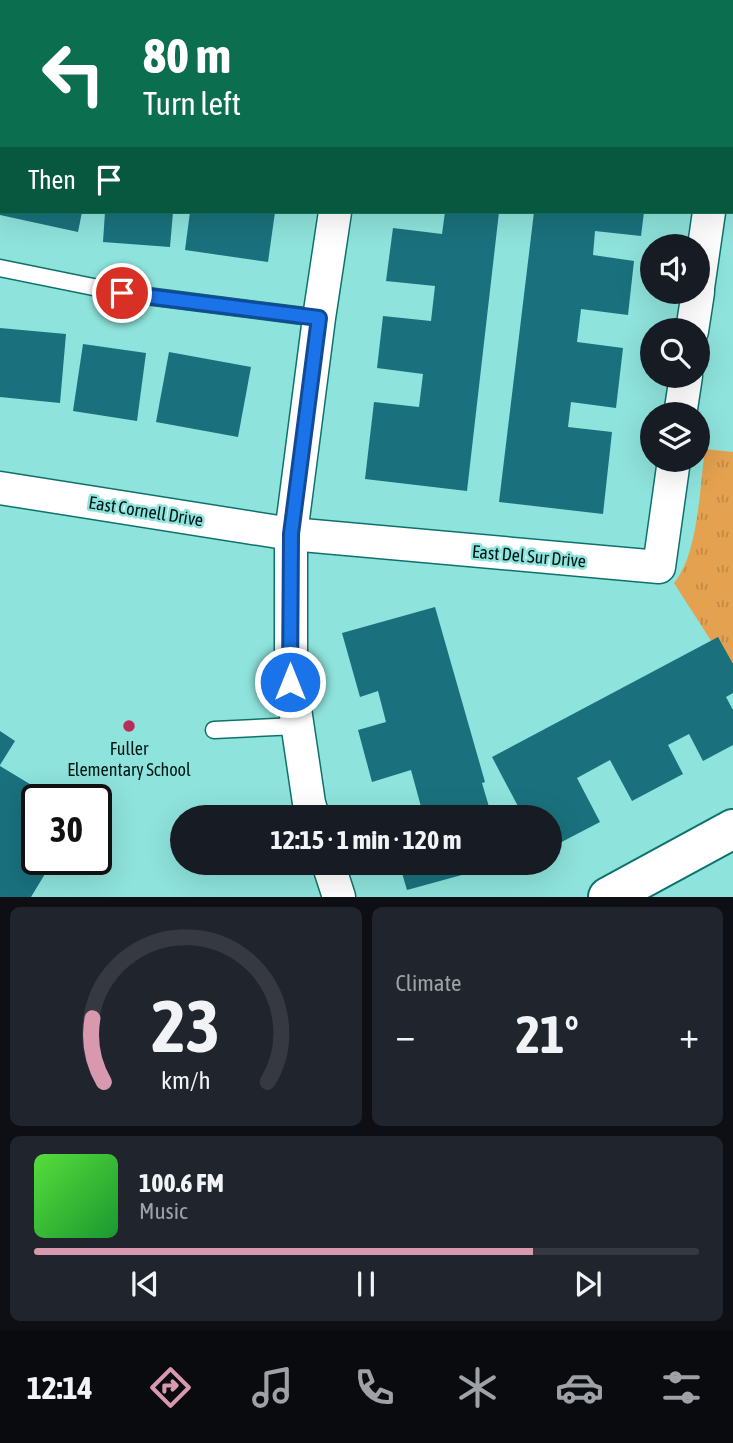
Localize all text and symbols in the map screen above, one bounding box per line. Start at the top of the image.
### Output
text: 80 m [143,27,231,83]
icon: left [28,28,119,119]
text: Turn left [143,85,241,122]
icon: arrive [90,161,128,199]
text: Then [28,165,76,195]
map controls [640,234,710,472]
button: sound [640,234,710,304]
pin [92,263,152,323]
icon: arrive [103,274,141,312]
button: search [640,318,710,388]
button: layers [640,402,710,472]
street label: East Cornell Drive [87,492,205,530]
street label: East Del Sur Drive [471,541,587,571]
position arrow [253,645,327,719]
marker: Fuller Elementary School [121,718,137,734]
place label: Fuller Elementary School [67,738,191,780]
speed limit sign: 30 [21,784,112,875]
text: 12:15 · 1 min · 120 m [271,825,461,855]
text: Climate [396,970,461,996]
text: 23 [152,985,220,1068]
text: 21° [516,1004,579,1064]
text: − [396,1013,415,1056]
text: + [679,1013,699,1056]
text: km/h [161,1066,211,1094]
text: 100.6 FM [139,1168,224,1198]
text: Music [139,1198,187,1224]
icon: previous [126,1265,164,1303]
icon: pause [347,1265,385,1303]
icon: next [569,1265,607,1303]
icon: directions [146,1363,195,1412]
icon: music [248,1363,297,1412]
icon: phone [350,1363,399,1412]
icon: climate [453,1363,502,1412]
icon: car [555,1363,604,1412]
icon: filters [657,1363,706,1412]
text: 12:14 [27,1369,93,1406]

